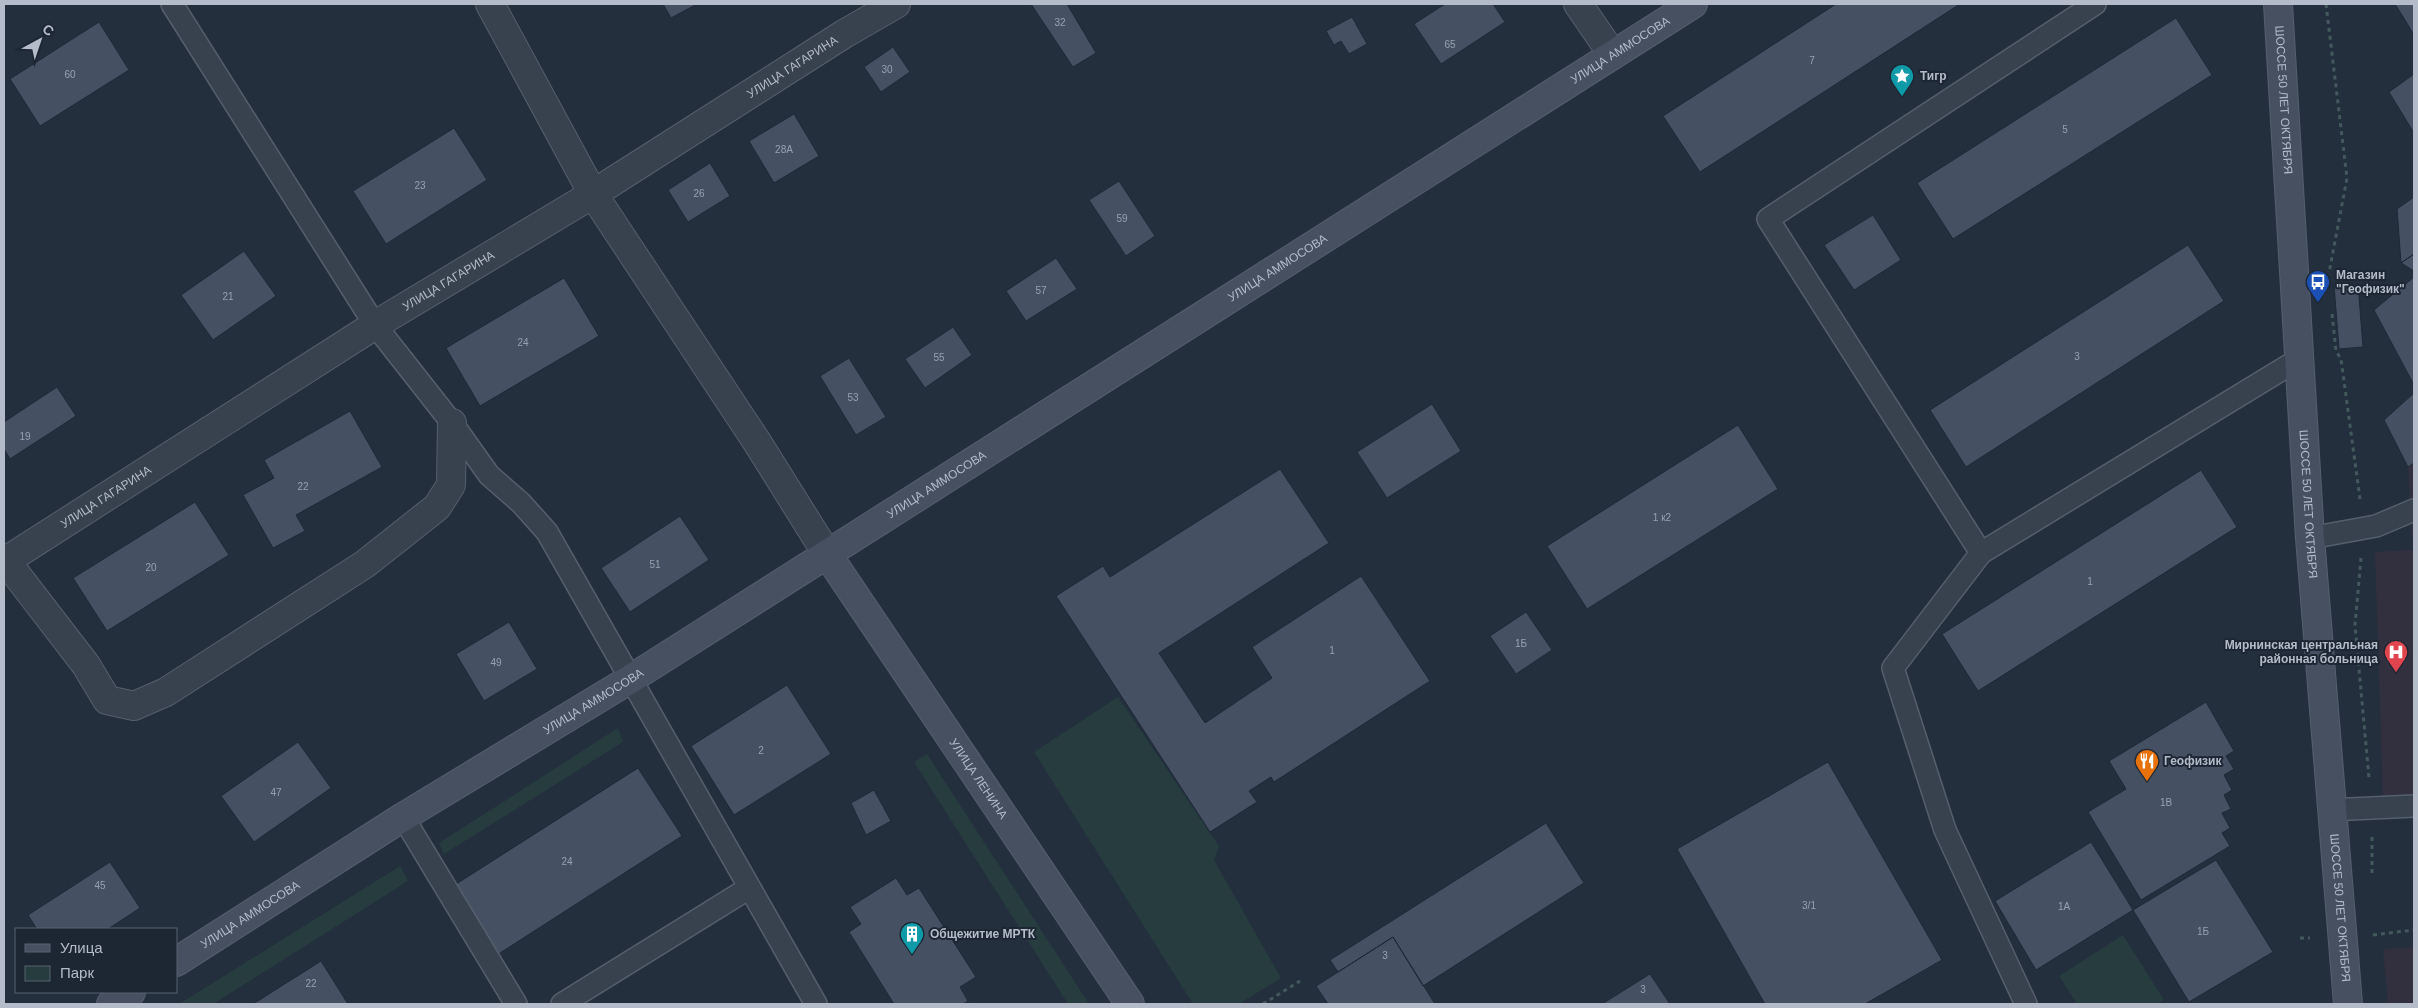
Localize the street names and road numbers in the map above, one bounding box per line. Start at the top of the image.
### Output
street label: УЛИЦА АММОСОВА [1568,14,1672,87]
street label: ШОССЕ 50 ЛЕТ ОКТЯБРЯ [2272,25,2295,174]
street label: УЛИЦА ГАГАРИНА [744,33,840,101]
street label: УЛИЦА АММОСОВА [1225,231,1330,305]
street label: УЛИЦА ГАГАРИНА [400,248,497,314]
street label: ШОССЕ 50 ЛЕТ ОКТЯБРЯ [2297,429,2320,579]
street label: УЛИЦА АММОСОВА [884,448,989,521]
street label: УЛИЦА ГАГАРИНА [58,463,154,531]
street label: УЛИЦА АММОСОВА [541,666,646,737]
street label: УЛИЦА ЛЕНИНА [946,736,1010,822]
street label: ШОССЕ 50 ЛЕТ ОКТЯБРЯ [2327,833,2353,983]
street label: УЛИЦА АММОСОВА [198,878,302,951]

